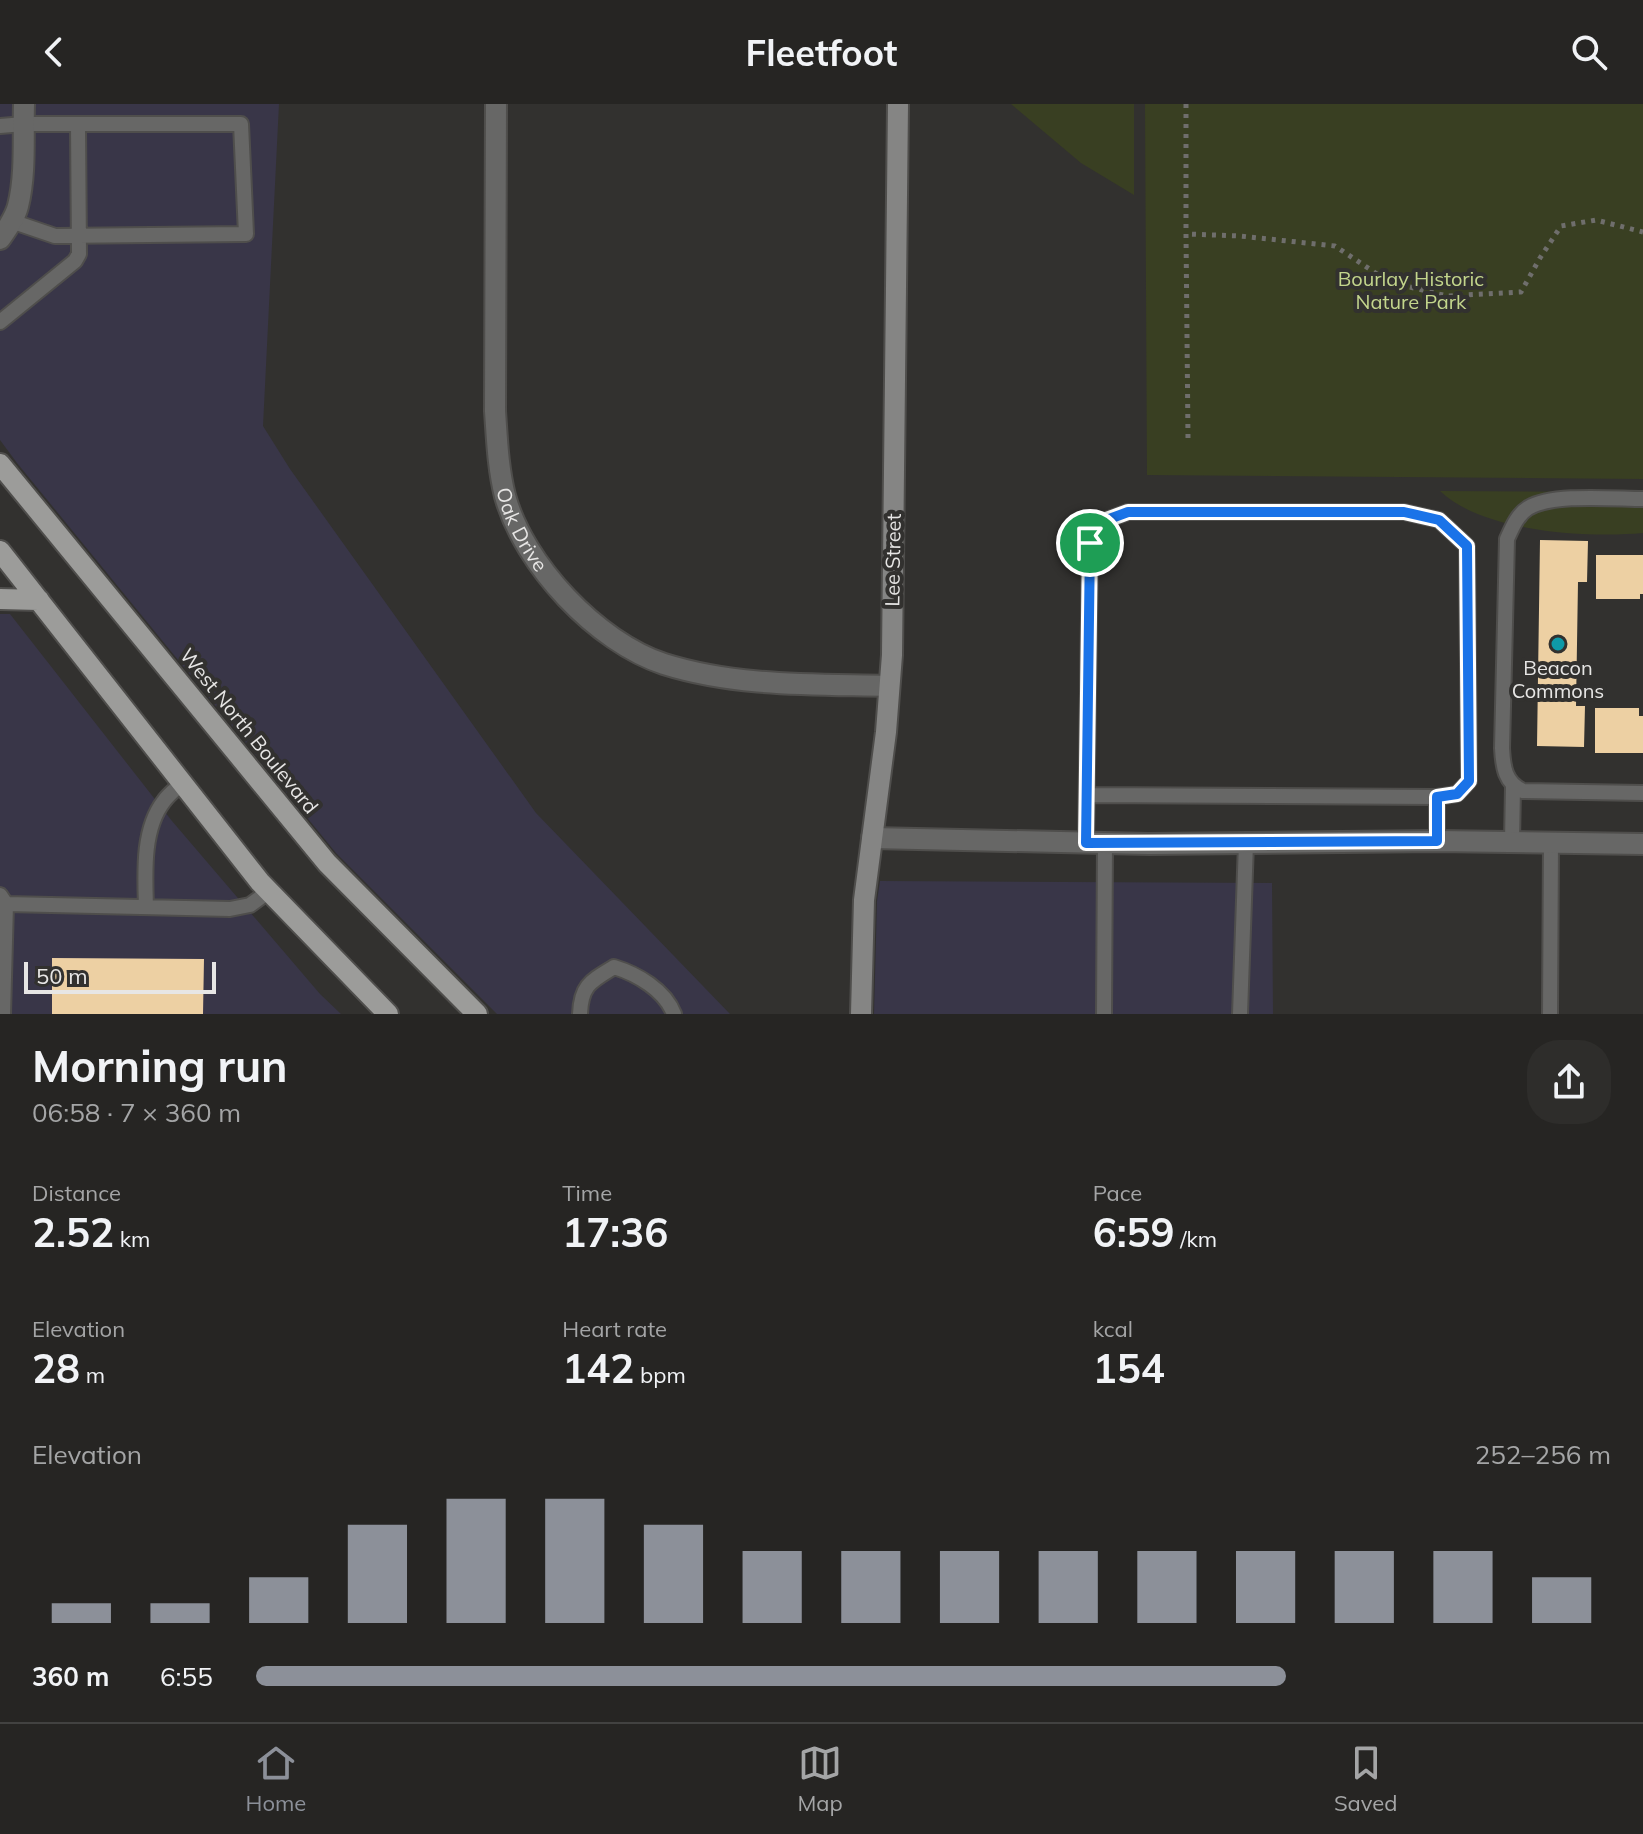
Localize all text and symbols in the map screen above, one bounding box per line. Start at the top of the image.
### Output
icon: back [32,30,76,74]
text: Fleetfoot [746,30,897,75]
icon: search [1567,30,1611,74]
park label: Bourlay Historic Nature Park [1338,266,1484,314]
street label: Oak Drive [491,485,553,576]
pin [1056,509,1124,577]
street label: Lee Street [879,513,906,607]
icon: arrive [1068,521,1112,565]
marker: Beacon Commons [1549,635,1567,653]
street label: West North Boulevard [175,643,324,818]
place label: Beacon Commons [1512,655,1604,703]
scale bar [24,958,216,994]
text: 50 m [36,962,87,990]
text: Morning run [32,1038,288,1093]
button: share [1527,1040,1611,1124]
text: 06:58 · 7 × 360 m [32,1096,241,1129]
text: Distance [32,1179,121,1207]
text: Time [562,1179,612,1207]
text: Pace [1093,1179,1142,1207]
text: 2.52 [32,1207,114,1257]
text: 17:36 [562,1207,668,1257]
text: 6:59 [1093,1207,1175,1257]
text: km [114,1225,150,1253]
text: /km [1175,1225,1217,1253]
text: Elevation [32,1315,125,1343]
text: Heart rate [562,1315,667,1343]
text: kcal [1093,1315,1133,1343]
text: 28 [32,1343,80,1393]
text: 142 [562,1343,634,1393]
text: 154 [1093,1343,1165,1393]
text: m [80,1361,105,1389]
text: bpm [634,1361,686,1389]
text: Elevation [32,1438,142,1471]
text: 252–256 m [1475,1438,1611,1471]
text: 360 m [32,1660,109,1693]
text: 6:55 [160,1660,213,1693]
tab: Home [246,1741,306,1817]
tab: Map [797,1741,843,1817]
tab: Saved [1334,1741,1397,1817]

